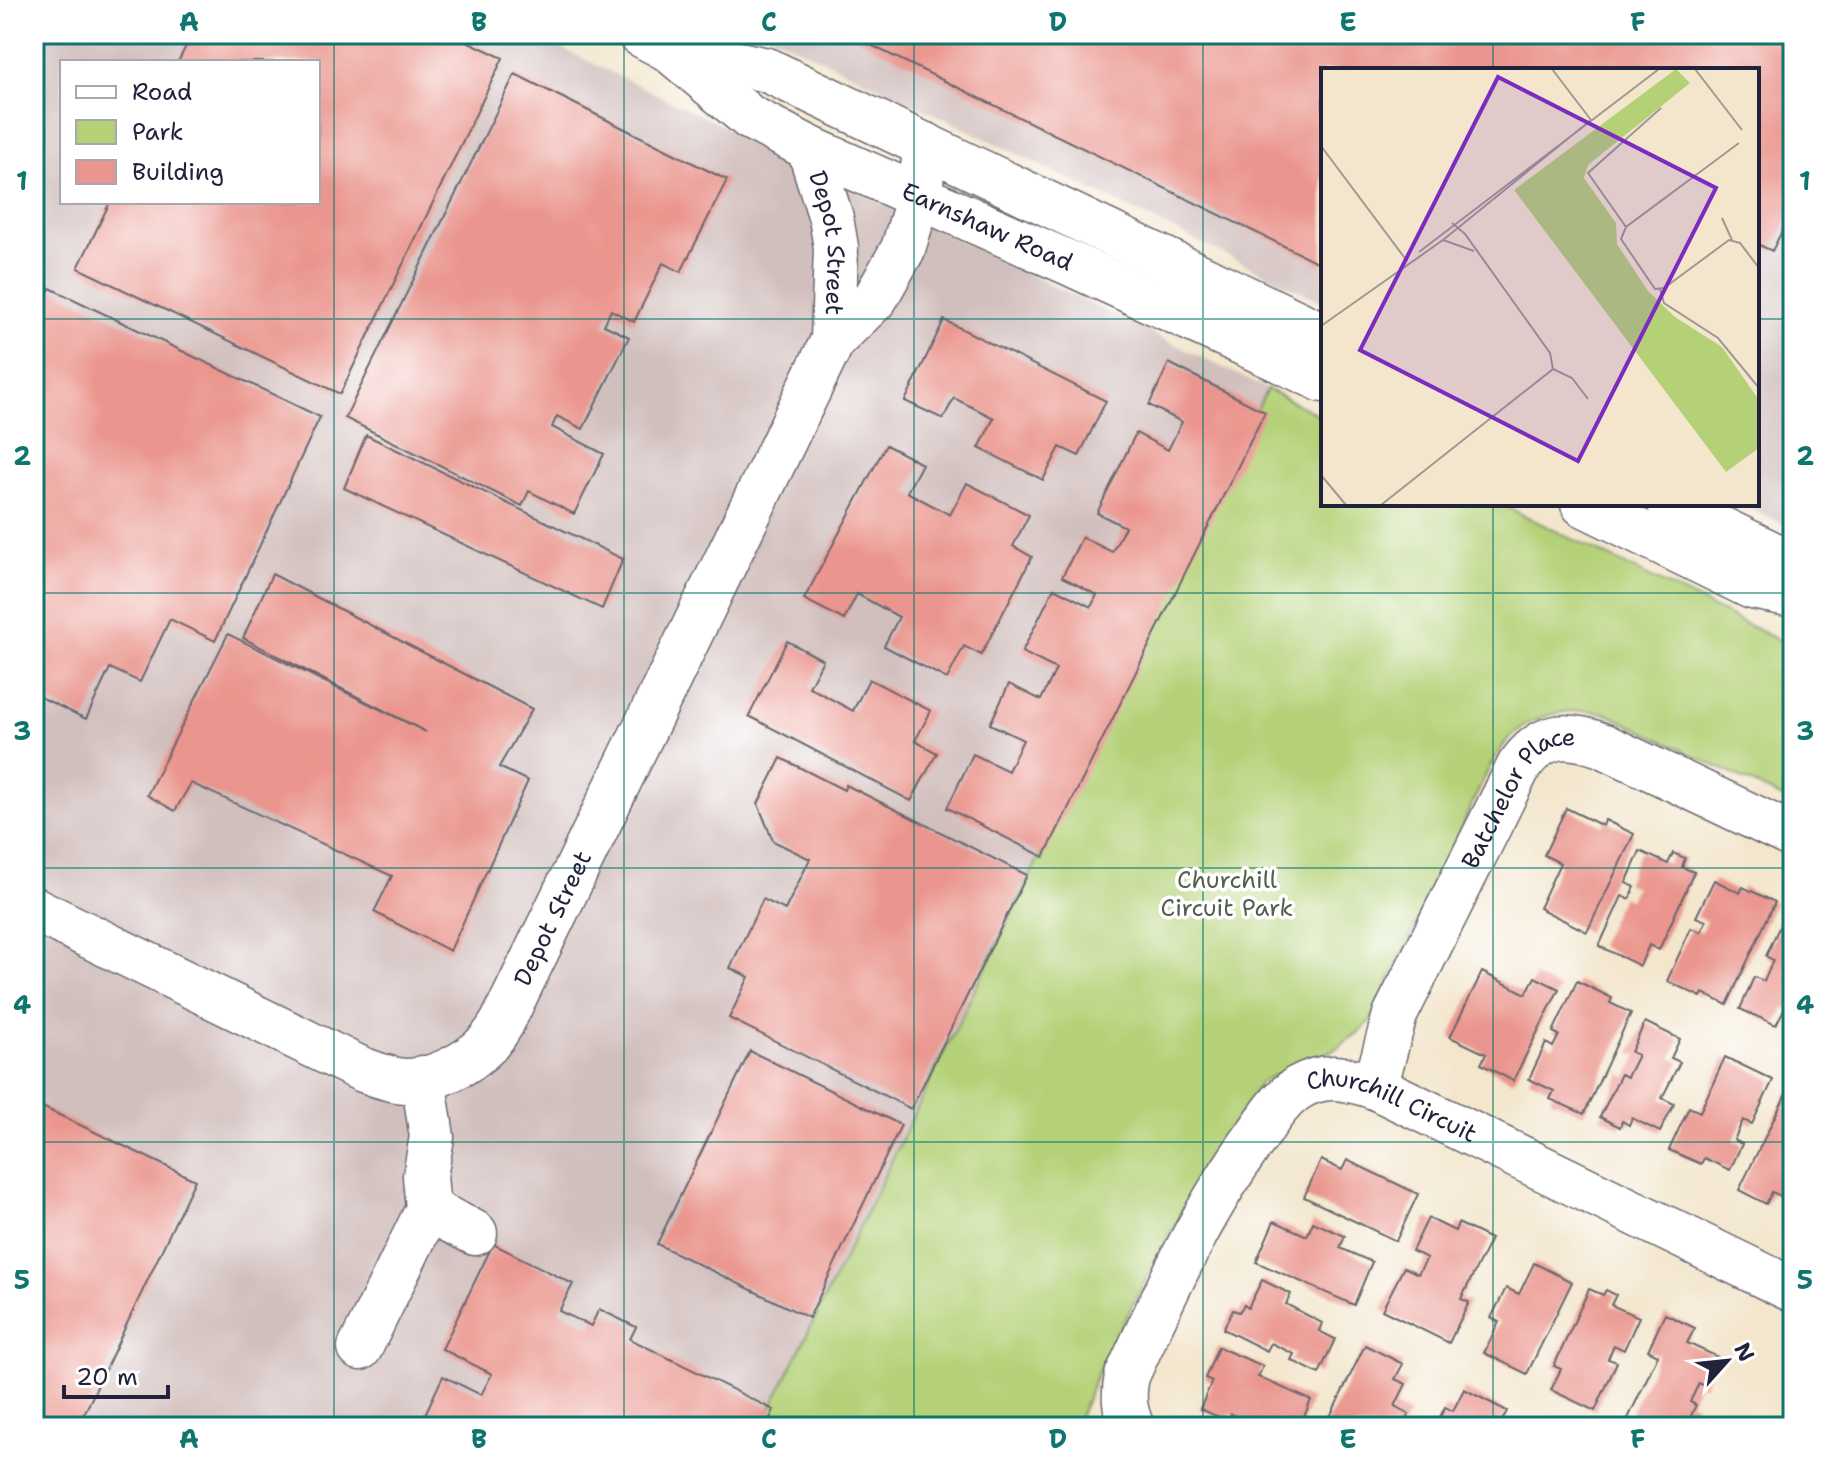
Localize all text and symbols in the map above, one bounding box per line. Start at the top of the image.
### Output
text: A [179,4,199,39]
text: B [471,4,487,39]
text: C [761,4,777,39]
text: D [1049,4,1067,39]
text: E [1339,4,1357,39]
text: F [1630,4,1646,39]
legend [60,60,320,204]
inset map [1321,68,1759,506]
text: Road [132,76,192,108]
text: Park [132,116,184,148]
text: Building [132,156,224,188]
text: 1 [16,163,28,198]
text: 1 [1799,163,1811,198]
street label: Depot Street [801,167,852,316]
street label: Earnshaw Road [897,175,1078,279]
text: 2 [13,438,31,473]
text: 2 [1796,438,1814,473]
text: 3 [13,713,31,748]
text: 3 [1796,713,1814,748]
street label: Batchelor Place [1454,721,1576,874]
street label: Depot Street [506,846,599,991]
park label: Churchill Circuit Park [1161,864,1293,924]
text: 4 [13,987,31,1022]
text: 4 [1796,987,1814,1022]
street label: Churchill Circuit [1302,1062,1482,1150]
text: 5 [14,1262,30,1297]
text: 5 [1797,1262,1813,1297]
north arrow [1687,1321,1767,1401]
text: N [1727,1338,1761,1366]
scale bar [64,1349,168,1399]
text: 20 m [76,1361,138,1393]
text: A [179,1421,199,1456]
text: B [471,1421,487,1456]
text: C [761,1421,777,1456]
text: D [1049,1421,1067,1456]
text: E [1339,1421,1357,1456]
text: F [1630,1421,1646,1456]

